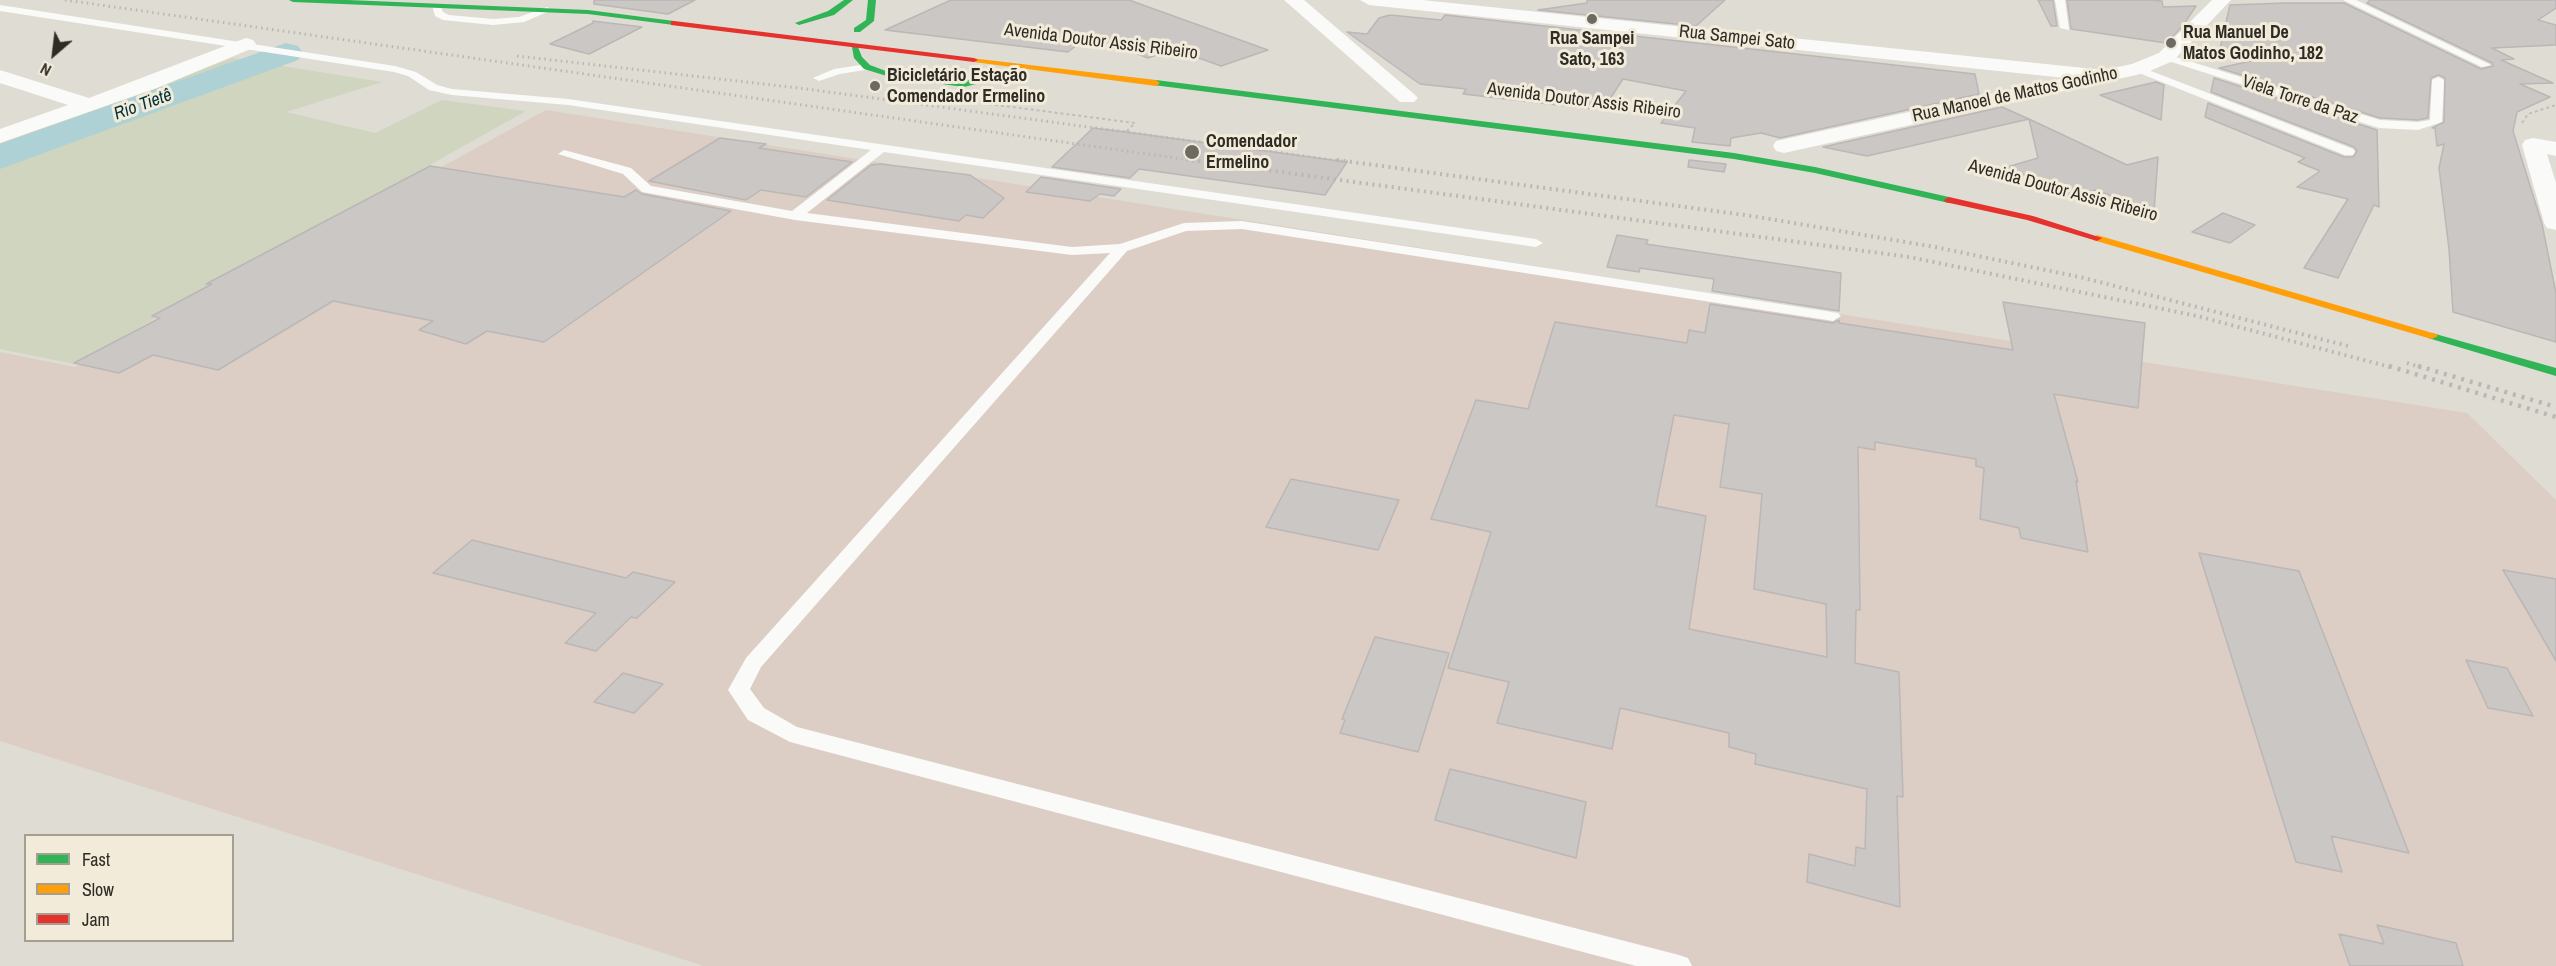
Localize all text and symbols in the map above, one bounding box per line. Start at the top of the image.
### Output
marker: Rua Sampei Sato, 163 [1585,12,1599,26]
street label: Avenida Doutor Assis Ribeiro [1003,19,1199,65]
street label: Rua Sampei Sato [1678,21,1796,55]
place label: Rua Manuel De Matos Godinho, 182 [2183,22,2323,64]
north arrow [24,24,84,84]
place label: Rua Sampei Sato, 163 [1550,28,1634,70]
marker: Rua Manuel De Matos Godinho, 182 [2164,36,2178,50]
text: N [36,58,55,82]
street label: Rua Manoel de Mattos Godinho [1910,63,2120,127]
place label: Bicicletário Estação Comendador Ermelino [887,65,1045,107]
street label: Viela Torre da Paz [2239,71,2361,129]
street label: Avenida Doutor Assis Ribeiro [1486,78,1682,124]
marker: Bicicletário Estação Comendador Ermelino [868,79,882,93]
water label: Rio Tietê [111,85,175,125]
place label: Comendador Ermelino [1206,131,1297,174]
marker: Comendador Ermelino [1183,143,1201,161]
street label: Avenida Doutor Assis Ribeiro [1966,155,2160,227]
legend [24,834,234,942]
text: Fast [82,847,110,872]
text: Slow [82,877,114,902]
text: Jam [82,907,110,932]

